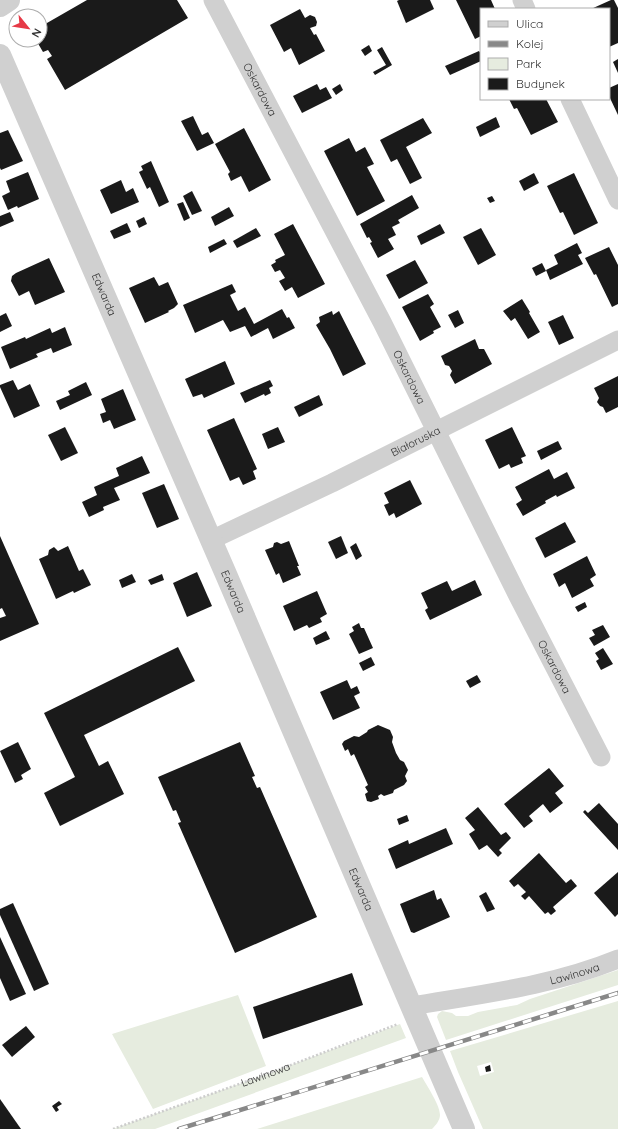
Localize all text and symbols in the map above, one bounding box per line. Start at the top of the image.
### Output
north arrow [8,8,48,48]
legend [480,8,610,100]
text: Ulica [516,16,543,31]
text: N [29,26,45,40]
text: Kolej [516,36,544,51]
text: Park [516,56,541,71]
street label: Oskardowa [240,60,280,119]
text: Budynek [516,76,565,91]
street label: Edwarda [89,271,120,318]
street label: Oskardowa [390,348,429,406]
street label: Białoruska [388,423,443,460]
street label: Edwarda [218,568,249,615]
street label: Oskardowa [535,637,574,696]
street label: Edwarda [346,866,376,913]
street label: Lawinowa [548,960,601,987]
street label: Lawinowa [239,1059,292,1090]

